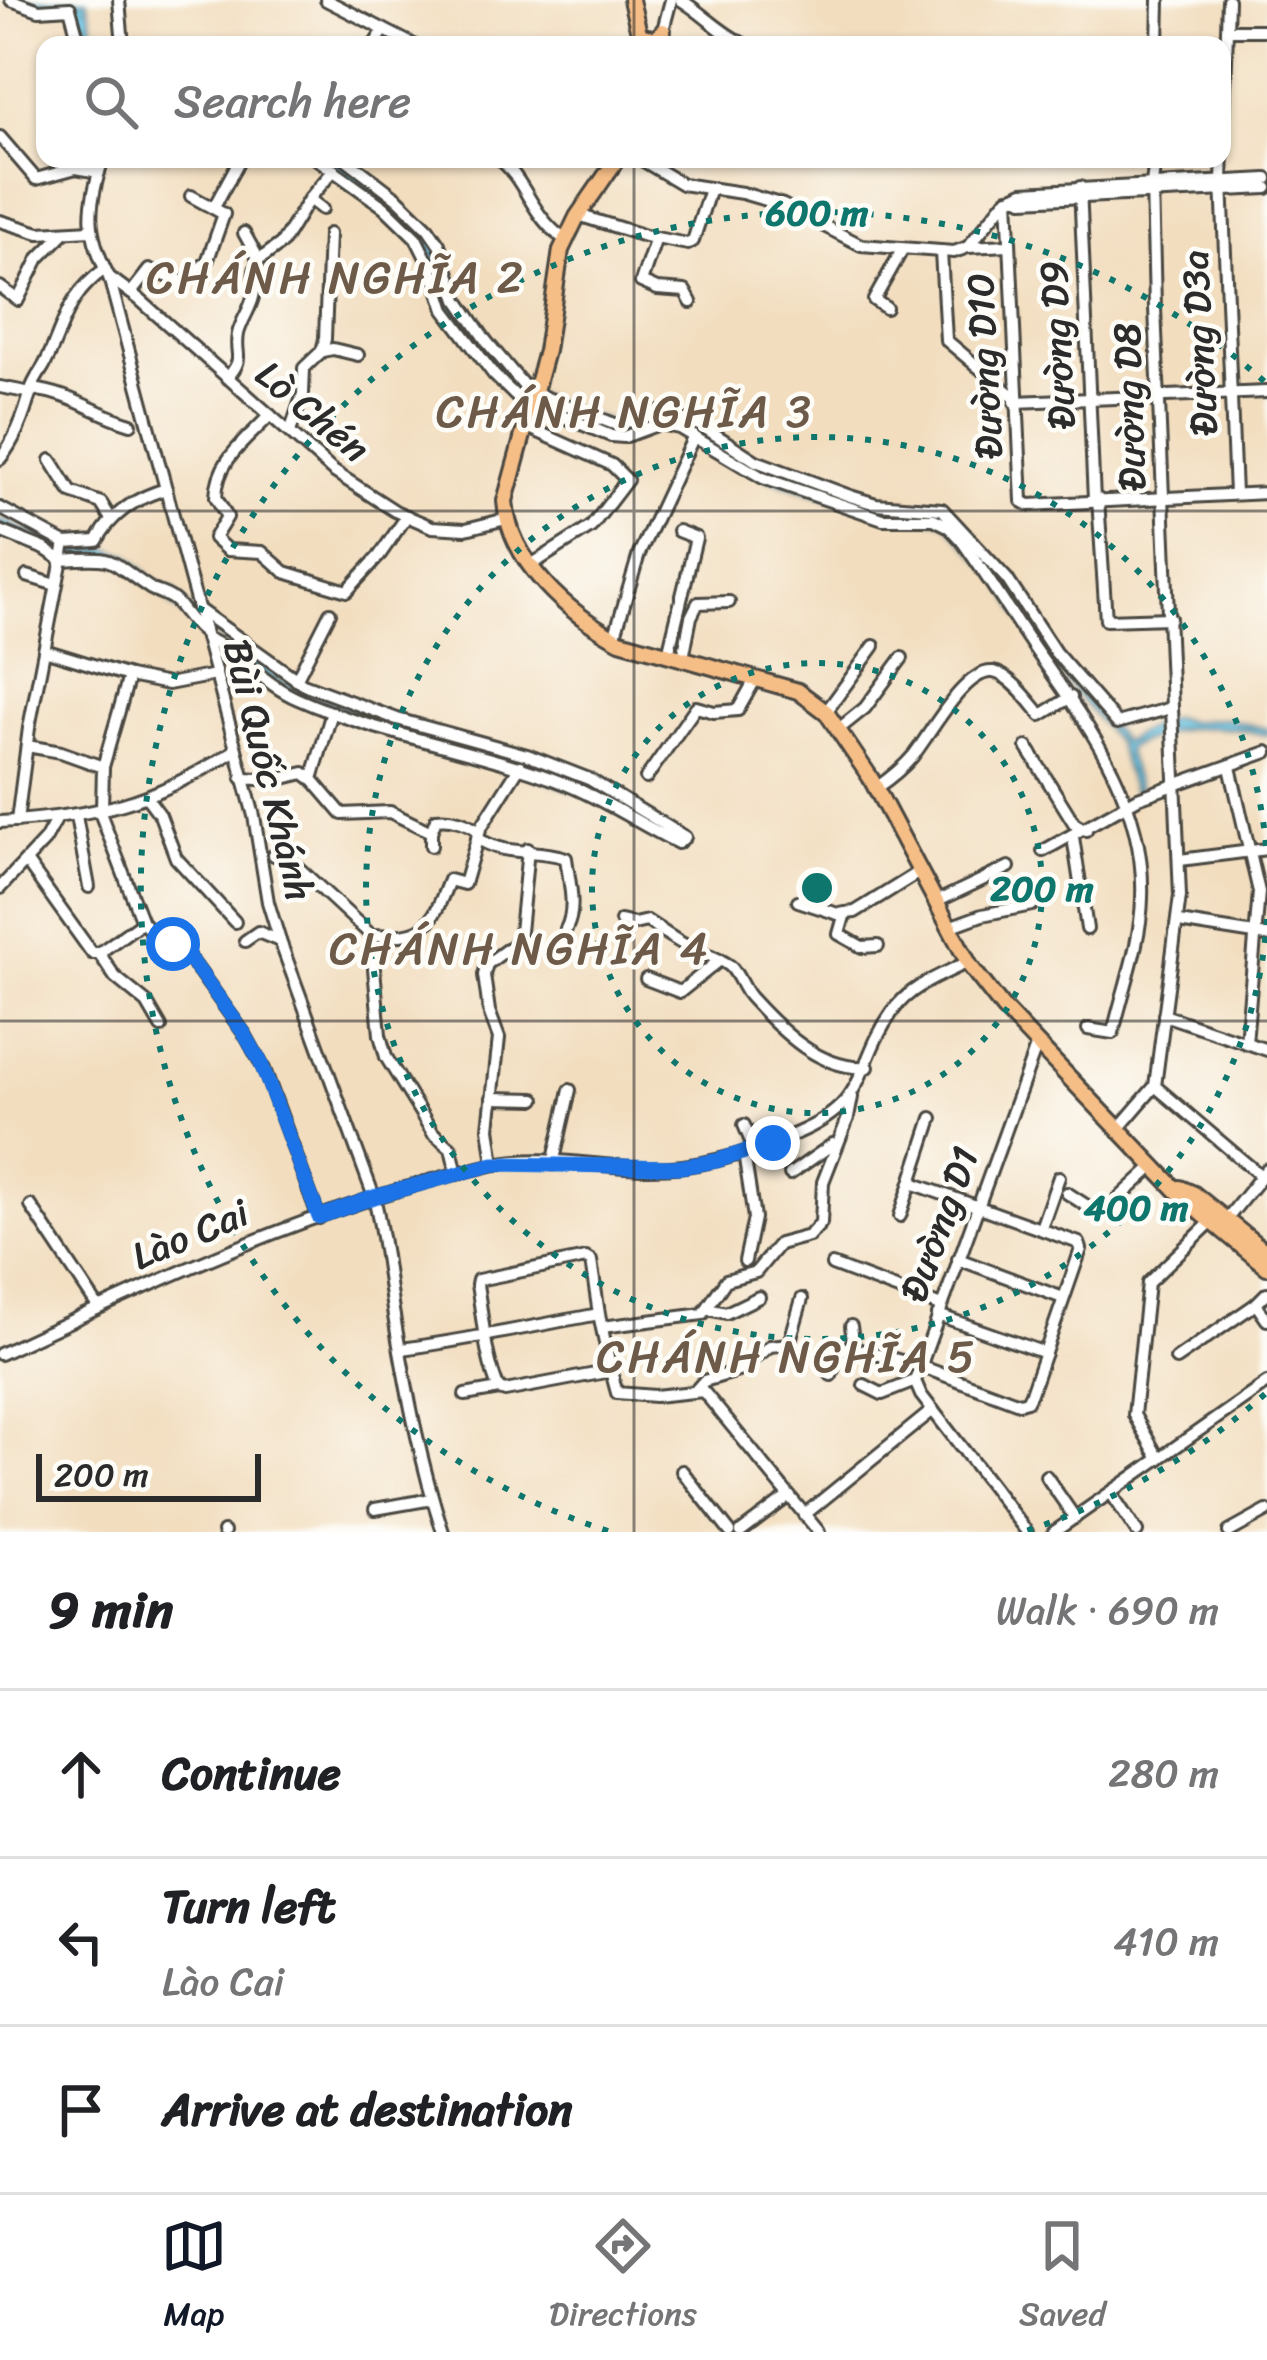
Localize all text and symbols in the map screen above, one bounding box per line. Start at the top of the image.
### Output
search box [36,36,1231,168]
text: Search here [174,62,411,142]
icon: search [78,69,144,135]
text: 600 m [766,181,869,245]
district label: CHÁNH NGHĨA 2 [146,238,526,318]
street label: Đường D3a [1160,248,1238,438]
street label: Đường D9 [1018,259,1096,431]
street label: Đường D10 [945,271,1023,461]
street label: Đường D8 [1092,322,1166,492]
street label: Lò Chén [240,342,386,480]
district label: CHÁNH NGHĨA 3 [436,372,814,452]
street label: Bùi Quốc Khánh [203,632,335,908]
text: 200 m [990,857,1094,921]
centre of rings [796,867,838,909]
district label: CHÁNH NGHĨA 4 [329,909,711,989]
route start [146,917,200,971]
route end [746,1116,800,1170]
street label: Đường D1 [879,1136,999,1312]
text: 400 m [1083,1176,1189,1240]
street label: Lào Cai [120,1178,261,1290]
district label: CHÁNH NGHĨA 5 [597,1317,977,1397]
text: 200 m [54,1446,149,1504]
scale bar [36,1448,261,1501]
text: 9 min [48,1565,173,1655]
text: Walk · 690 m [996,1576,1219,1645]
text: Continue [162,1734,341,1814]
text: 280 m [1108,1739,1219,1808]
icon: ahead [48,1741,114,1807]
text: Turn left [162,1867,335,1947]
text: 410 m [1113,1907,1219,1976]
icon: left [48,1909,114,1975]
text: Lào Cai [162,1947,284,2016]
text: Arrive at destination [162,2070,572,2150]
icon: arrive [48,2077,114,2143]
tab: Map [161,2213,227,2343]
tab: Directions [549,2213,697,2343]
tab: Saved [1019,2213,1106,2343]

